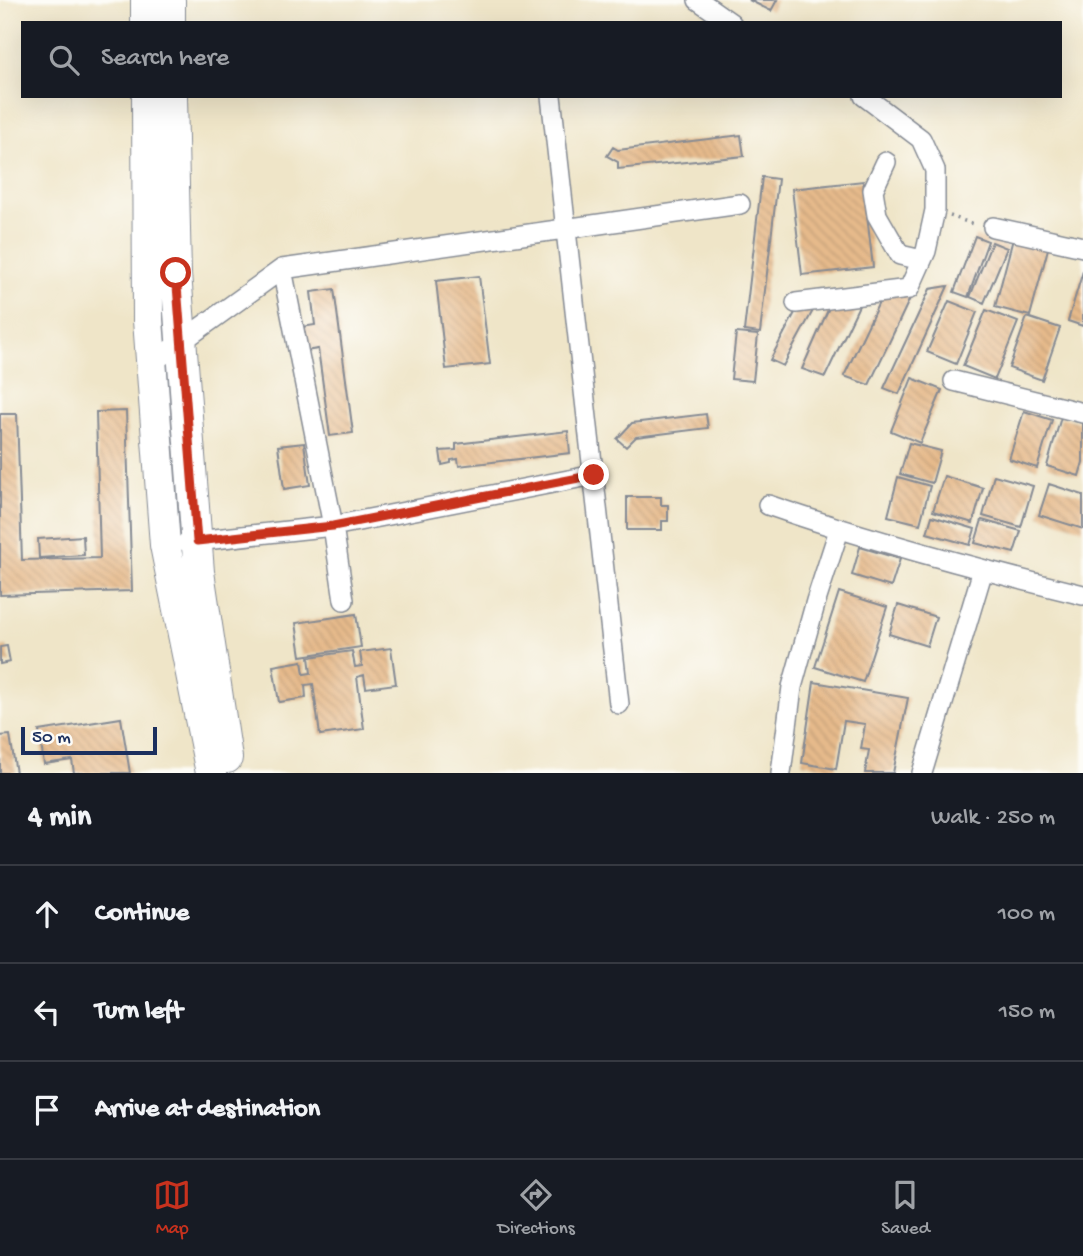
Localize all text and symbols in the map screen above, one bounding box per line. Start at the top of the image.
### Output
search box [21,21,1062,98]
icon: search [45,41,83,79]
text: Search here [101,44,229,75]
route start [160,257,191,288]
route end [578,459,609,490]
scale bar [21,724,158,756]
text: 50 m [32,727,71,750]
text: 4 min [28,801,91,836]
text: Walk · 250 m [931,805,1055,832]
icon: ahead [28,895,66,933]
text: Continue [95,899,189,930]
text: 100 m [998,901,1055,928]
icon: left [28,993,66,1031]
text: Turn left [95,997,183,1028]
text: 150 m [999,999,1055,1026]
icon: arrive [28,1091,66,1129]
text: Arrive at destination [95,1095,320,1126]
tab: Map [153,1176,191,1241]
tab: Directions [498,1176,575,1241]
tab: Saved [881,1176,930,1241]

